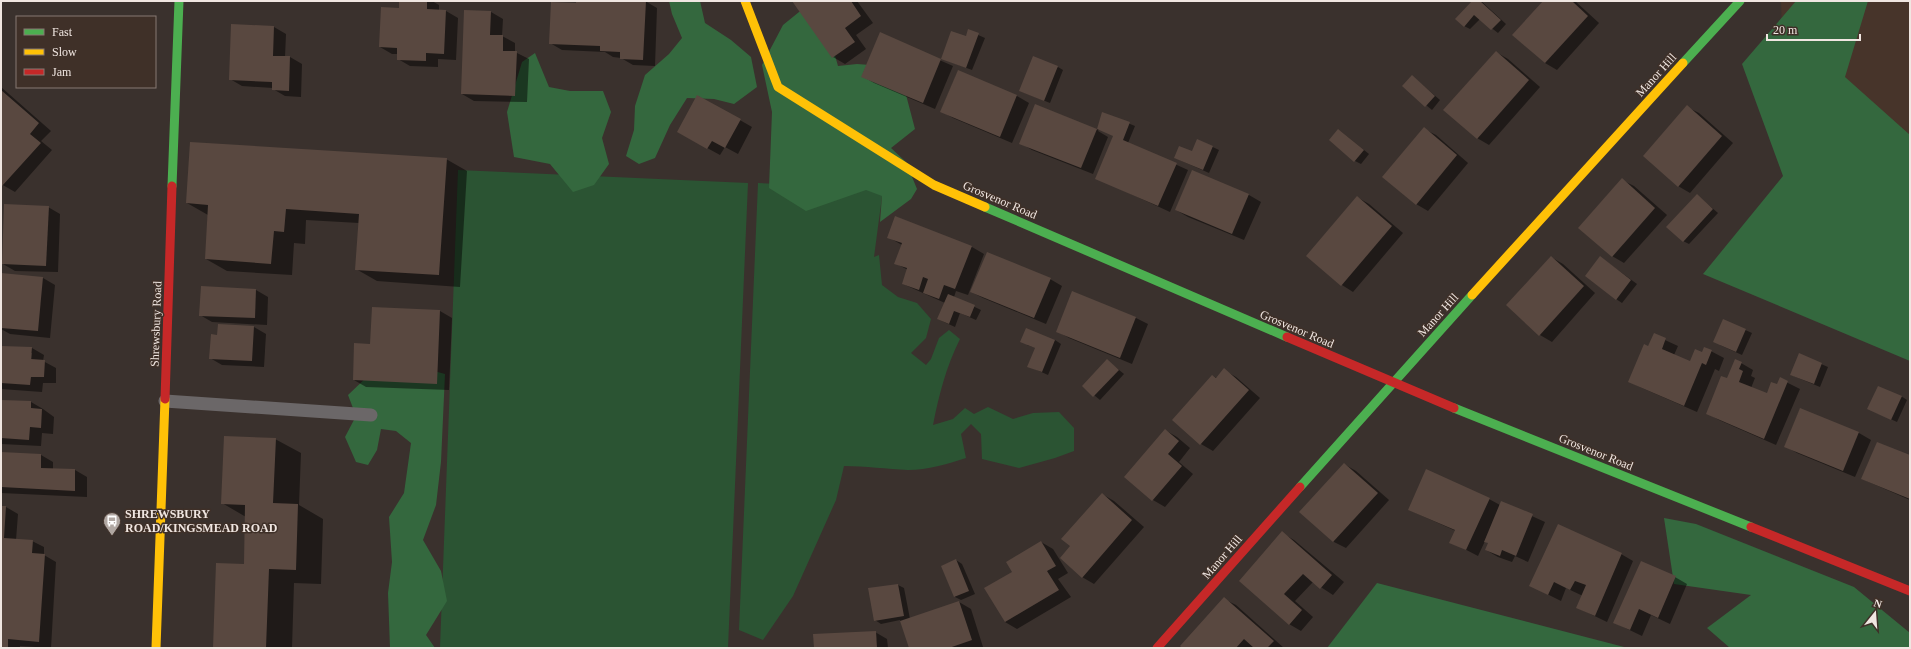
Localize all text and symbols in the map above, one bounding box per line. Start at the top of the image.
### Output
legend [16,16,156,88]
scale bar [1767,16,1860,42]
text: 20 m [1773,23,1798,37]
text: Fast [52,25,73,39]
text: Slow [52,45,77,59]
street label: Manor Hill [1633,50,1680,100]
text: Jam [52,65,72,79]
street label: Grosvenor Road [961,178,1039,222]
street label: Shrewsbury Road [148,281,164,367]
street label: Manor Hill [1415,290,1462,340]
street label: Grosvenor Road [1258,307,1336,351]
street label: Grosvenor Road [1557,431,1635,473]
place label: SHREWSBURY ROAD/KINGSMEAD ROAD [125,507,278,535]
bus stop icon: SHREWSBURY ROAD/KINGSMEAD ROAD [102,511,122,536]
street label: Manor Hill [1199,532,1245,582]
north arrow [1855,593,1895,633]
text: N [1872,597,1884,610]

